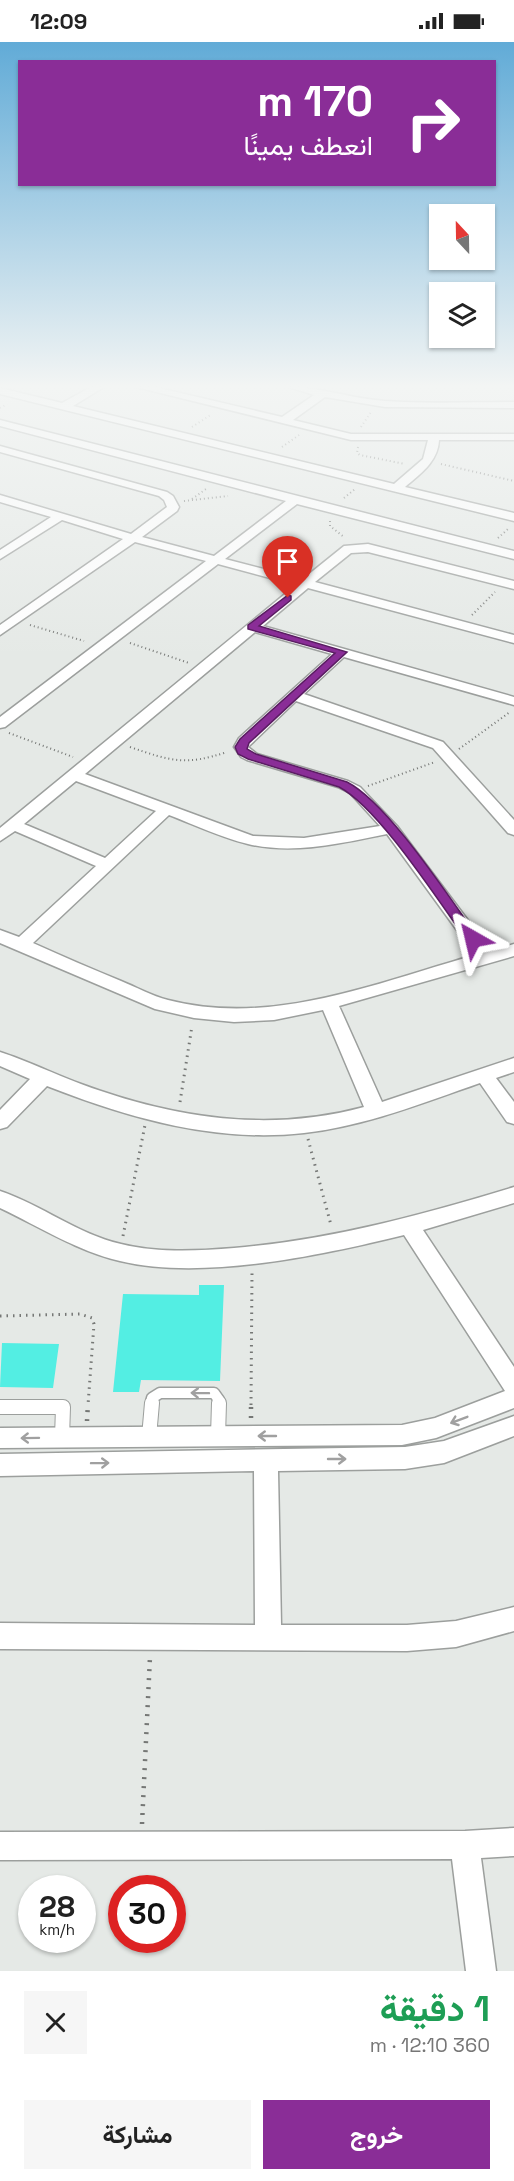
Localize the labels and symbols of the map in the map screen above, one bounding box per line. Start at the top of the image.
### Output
north arrow [429,204,495,270]
pin [262,536,313,598]
position arrow [441,907,505,971]
one-way arrow [191,1387,211,1399]
one-way arrow [451,1415,469,1426]
one-way arrow [257,1430,277,1442]
one-way arrow [20,1432,40,1444]
one-way arrow [327,1453,347,1465]
one-way arrow [90,1457,110,1468]
speed limit sign: 30 [108,1875,186,1953]

